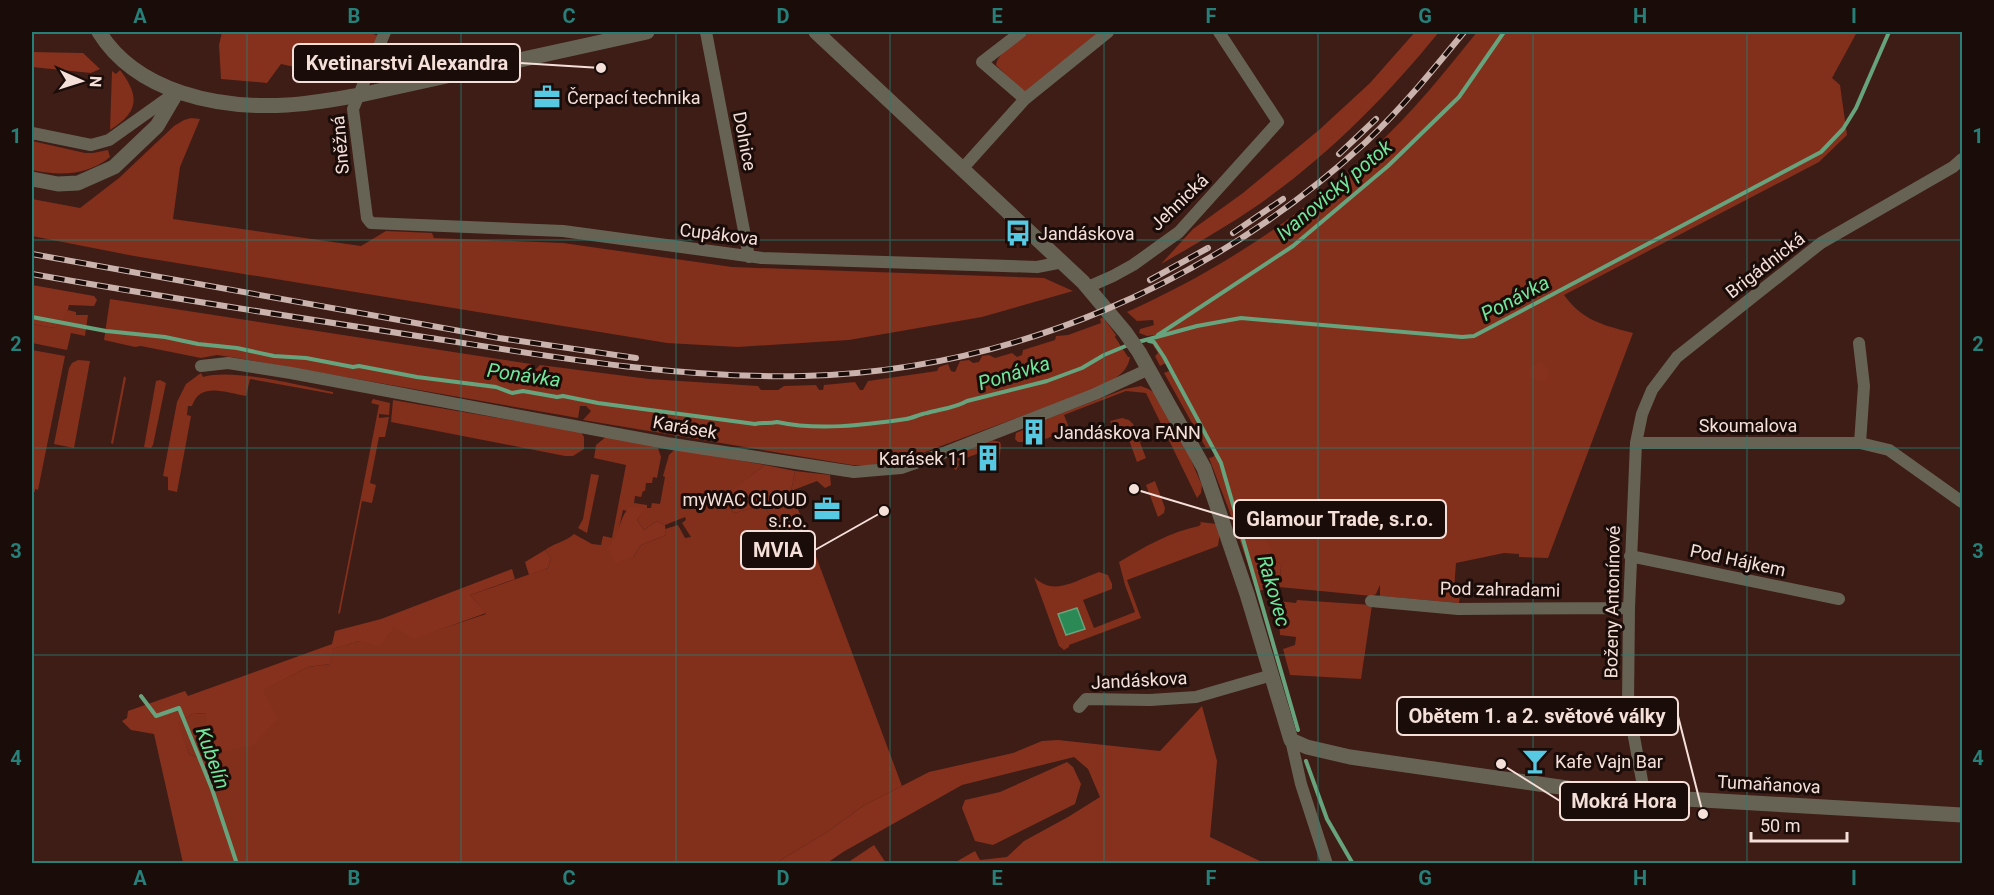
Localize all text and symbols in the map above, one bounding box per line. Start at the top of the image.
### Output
text: A [133,4,147,28]
text: B [348,4,360,28]
text: C [562,4,576,28]
text: D [777,4,790,28]
text: E [991,4,1003,28]
text: F [1206,4,1217,28]
text: G [1418,4,1432,28]
text: H [1633,4,1647,28]
text: I [1851,4,1857,28]
callout: Kvetinarstvi Alexandra [293,44,520,82]
north arrow [51,51,111,111]
text: Kvetinarstvi Alexandra [306,51,509,75]
text: N [86,76,105,88]
office icon: Čerpací technika [532,82,562,112]
place label: Čerpací technika [567,87,701,108]
street label: Dolnice [729,110,761,172]
street label: Sněžná [327,115,353,175]
text: 1 [10,124,22,148]
text: 1 [1972,124,1984,148]
water label: Ivanovický potok [1271,134,1398,245]
street label: Jehnická [1146,169,1212,235]
bus stop icon: Jandáskova [1003,218,1033,248]
street label: Cupákova [678,219,760,249]
place label: Jandáskova [1038,223,1135,244]
street label: Brigádnická [1721,228,1809,302]
water label: Ponávka [1477,270,1553,326]
text: 2 [10,332,22,356]
text: 2 [1972,332,1984,356]
water label: Ponávka [975,351,1053,395]
water label: Ponávka [486,358,562,392]
street label: Karásek [651,411,719,443]
street label: Skoumalova [1699,415,1797,436]
building icon: Jandáskova FANN [1019,417,1049,447]
place label: Jandáskova FANN [1054,422,1201,443]
building icon: Karásek 11 [973,443,1003,473]
place label: Karásek 11 [879,448,968,469]
place label: myWAC CLOUD s.r.o. [683,489,807,531]
office icon: myWAC CLOUD s.r.o. [812,494,842,524]
callout: Glamour Trade, s.r.o. [1234,500,1446,538]
text: Glamour Trade, s.r.o. [1246,507,1434,531]
street label: Boženy Antonínové [1600,525,1624,679]
callout: MVIA [741,531,815,569]
text: MVIA [753,538,804,562]
text: 3 [10,539,22,563]
text: 3 [1972,539,1984,563]
street label: Pod Hájkem [1688,540,1788,580]
water label: Rakovec [1252,553,1296,629]
street label: Pod zahradami [1440,577,1560,601]
street label: Jandáskova [1090,667,1188,693]
callout: Obětem 1. a 2. světové války [1397,697,1678,735]
text: Obětem 1. a 2. světové války [1408,704,1666,728]
water label: Kubelín [191,724,235,792]
text: 4 [10,746,22,770]
bar icon: Kafe Vajn Bar [1520,746,1550,776]
text: 4 [1972,746,1984,770]
place label: Kafe Vajn Bar [1555,751,1663,772]
street label: Tumaňanova [1717,771,1821,797]
callout: Mokrá Hora [1560,782,1689,820]
text: Mokrá Hora [1571,789,1677,813]
scale bar [1751,805,1847,843]
text: 50 m [1760,815,1800,836]
text: A [133,866,147,890]
text: B [348,866,360,890]
text: C [562,866,576,890]
text: D [777,866,790,890]
text: E [991,866,1003,890]
text: F [1206,866,1217,890]
text: G [1418,866,1432,890]
text: H [1633,866,1647,890]
text: I [1851,866,1857,890]

